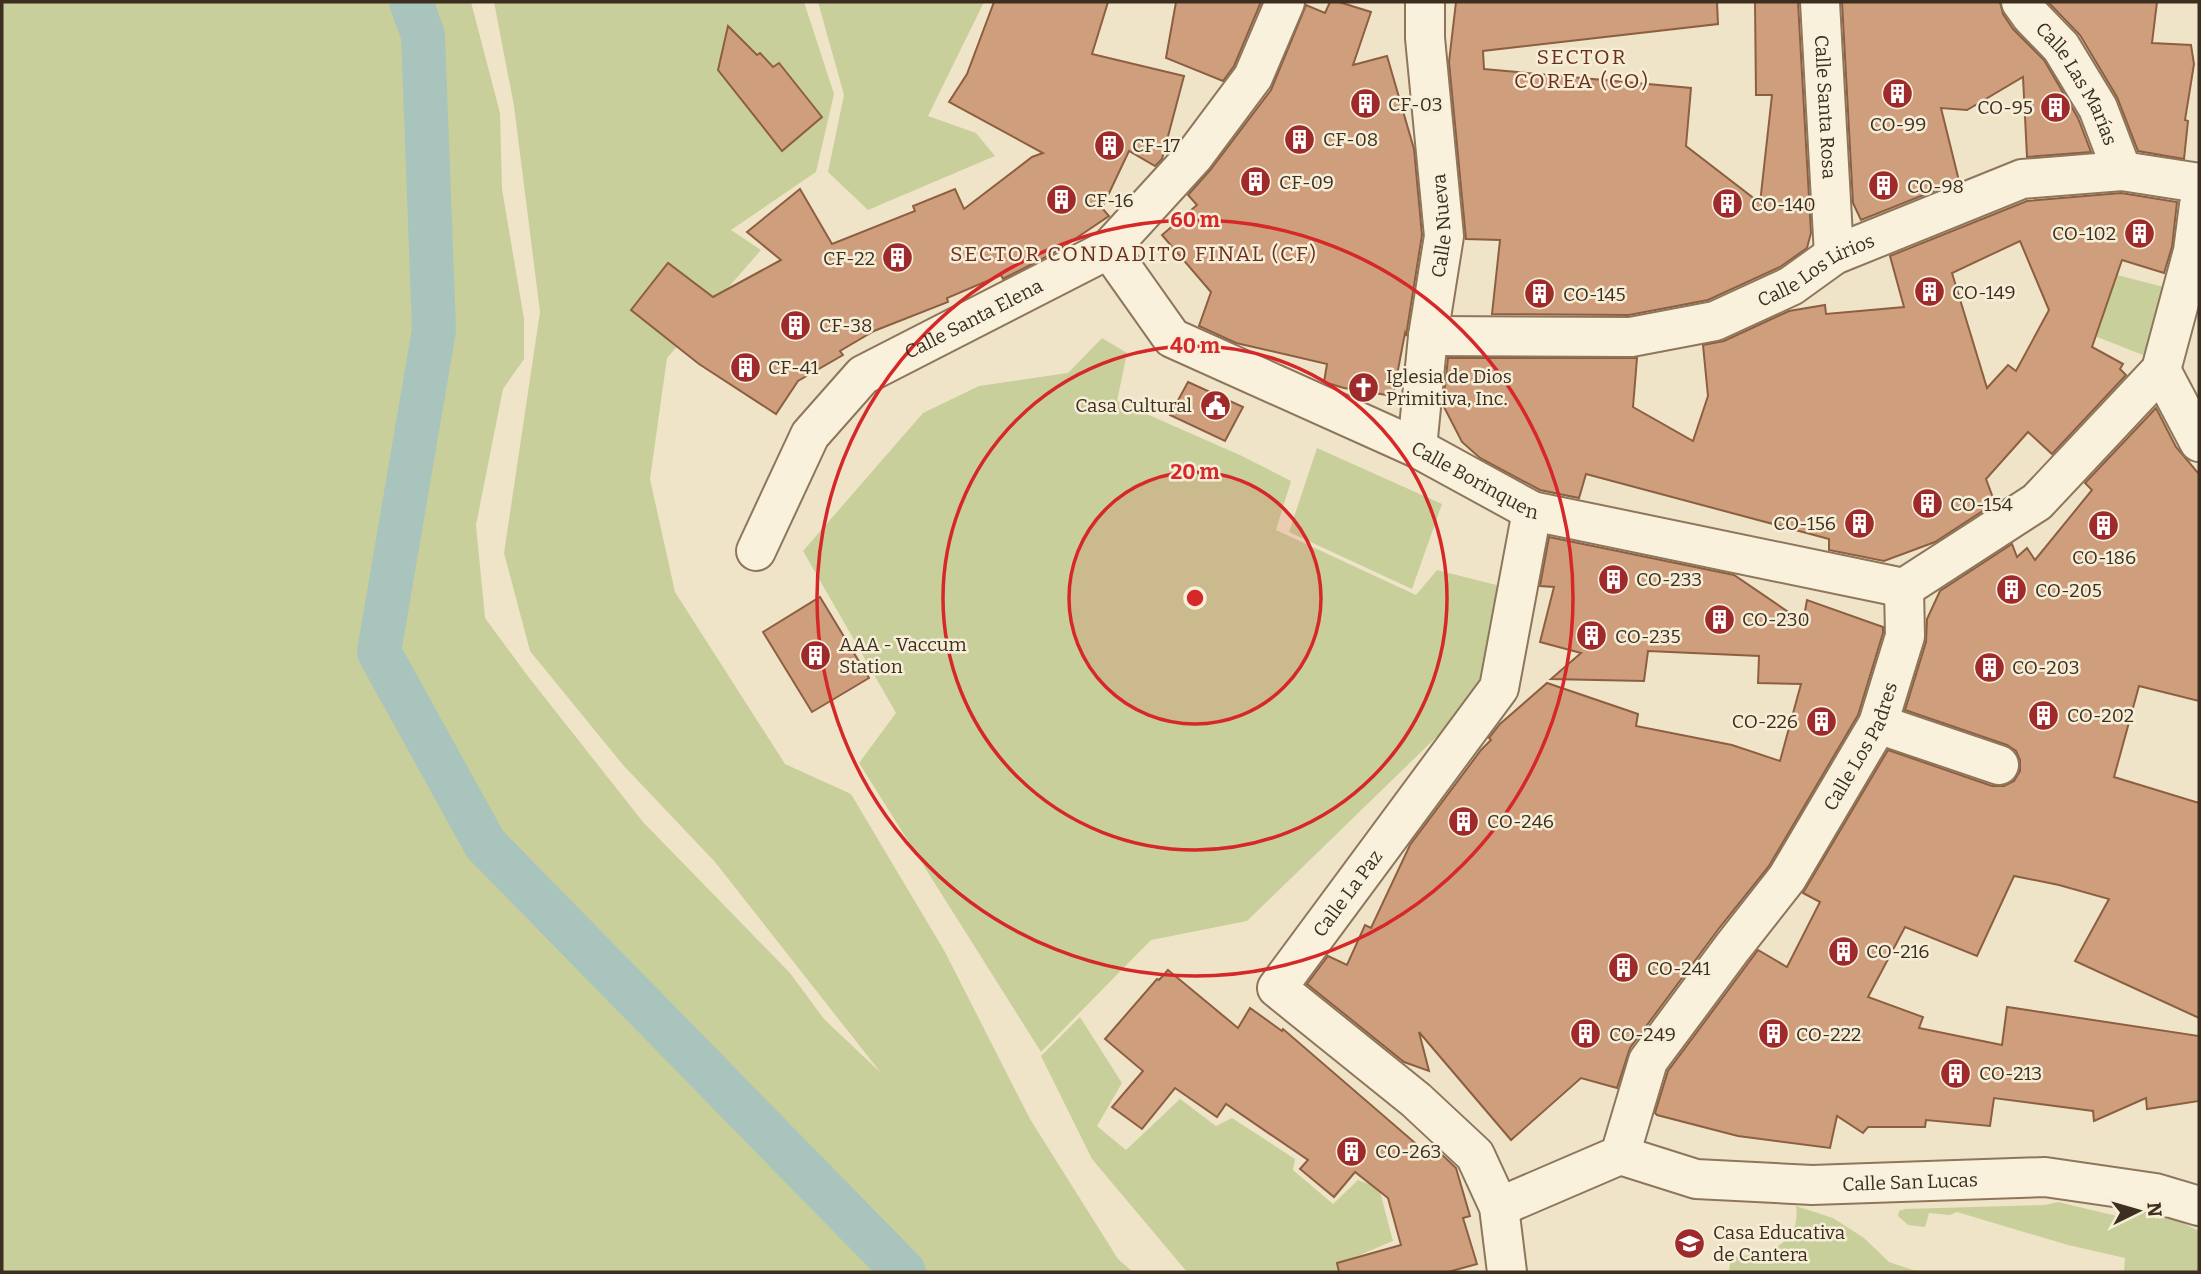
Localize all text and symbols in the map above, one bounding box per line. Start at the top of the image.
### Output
street label: Calle Las Marías [2031,17,2123,148]
street label: Calle Santa Rosa [1810,34,1841,180]
district label: SECTOR COREA (CO) [1514,44,1650,94]
building icon: CO-99 [1881,76,1915,110]
building icon: CF-03 [1348,87,1382,121]
building icon: CO-95 [2039,90,2073,124]
place label: CF-03 [1388,93,1443,116]
place label: CO-95 [1977,96,2033,119]
place label: CO-99 [1870,113,1926,136]
building icon: CF-08 [1283,122,1317,156]
building icon: CF-17 [1092,128,1126,162]
place label: CF-08 [1323,128,1378,151]
place label: CF-17 [1132,134,1180,157]
building icon: CF-09 [1239,165,1273,199]
building icon: CO-98 [1867,169,1901,203]
place label: CF-09 [1279,171,1334,194]
street label: Calle Nueva [1426,172,1456,279]
place label: CO-98 [1907,175,1964,198]
building icon: CF-16 [1044,183,1078,217]
building icon: CO-140 [1711,187,1745,221]
place label: CF-16 [1084,189,1134,212]
place label: CO-140 [1751,193,1816,216]
text: 60 m [1170,207,1220,233]
building icon: CO-102 [2122,216,2156,250]
place label: CO-102 [2052,222,2116,245]
street label: Calle Los Lirios [1754,228,1878,311]
building icon: CF-22 [881,241,915,275]
district label: SECTOR CONDADITO FINAL (CF) [950,241,1318,267]
place label: CF-22 [823,247,875,270]
street label: Calle Santa Elena [900,273,1047,363]
building icon: CO-149 [1912,275,1946,309]
building icon: CO-145 [1523,277,1557,311]
place label: CO-149 [1952,281,2016,304]
place label: CO-145 [1563,283,1626,306]
building icon: CF-38 [779,308,813,342]
place label: CF-38 [819,314,873,337]
text: 40 m [1170,333,1220,359]
building icon: CF-41 [728,350,762,384]
place label: CF-41 [768,356,819,379]
place label: Iglesia de Dios Primitiva, Inc. [1386,365,1512,410]
church icon: Iglesia de Dios Primitiva, Inc. [1346,370,1380,404]
public building icon: Casa Cultural [1198,388,1232,422]
place label: Casa Cultural [1075,394,1192,417]
street label: Calle Borinquen [1408,436,1540,523]
text: 20 m [1171,459,1219,485]
building icon: CO-154 [1910,487,1944,521]
place label: CO-154 [1950,493,2013,516]
building icon: CO-156 [1842,506,1876,540]
building icon: CO-186 [2087,509,2121,543]
place label: CO-156 [1773,512,1836,535]
place label: CO-186 [2072,546,2136,569]
building icon: CO-233 [1596,562,1630,596]
place label: CO-233 [1636,568,1702,591]
building icon: CO-205 [1995,573,2029,607]
place label: CO-205 [2035,579,2102,602]
centre of rings [1183,586,1207,610]
building icon: CO-230 [1702,602,1736,636]
place label: CO-230 [1742,608,1810,631]
building icon: CO-235 [1575,619,1609,653]
place label: CO-235 [1615,625,1681,648]
place label: AAA - Vaccum Station [839,633,967,678]
building icon: AAA - Vaccum Station [799,638,833,672]
building icon: CO-203 [1972,650,2006,684]
place label: CO-203 [2012,656,2080,679]
street label: Calle Los Padres [1818,679,1902,814]
building icon: CO-202 [2027,698,2061,732]
building icon: CO-226 [1804,704,1838,738]
place label: CO-202 [2067,704,2134,727]
place label: CO-226 [1732,710,1798,733]
building icon: CO-246 [1447,804,1481,838]
place label: CO-246 [1487,810,1554,833]
street label: Calle La Paz [1308,845,1387,941]
building icon: CO-216 [1826,934,1860,968]
place label: CO-216 [1866,940,1930,963]
building icon: CO-241 [1607,951,1641,985]
place label: CO-241 [1647,957,1711,980]
building icon: CO-249 [1569,1017,1603,1051]
building icon: CO-222 [1756,1017,1790,1051]
place label: CO-249 [1609,1023,1676,1046]
place label: CO-222 [1796,1023,1861,1046]
building icon: CO-213 [1939,1056,1973,1090]
place label: CO-213 [1979,1062,2042,1085]
building icon: CO-263 [1335,1134,1369,1168]
place label: CO-263 [1375,1140,1441,1163]
street label: Calle San Lucas [1842,1168,1978,1195]
north arrow [2103,1176,2173,1246]
text: N [2142,1201,2167,1218]
place label: Casa Educativa de Cantera [1713,1221,1846,1266]
school or university icon: Casa Educativa de Cantera [1673,1226,1707,1260]

